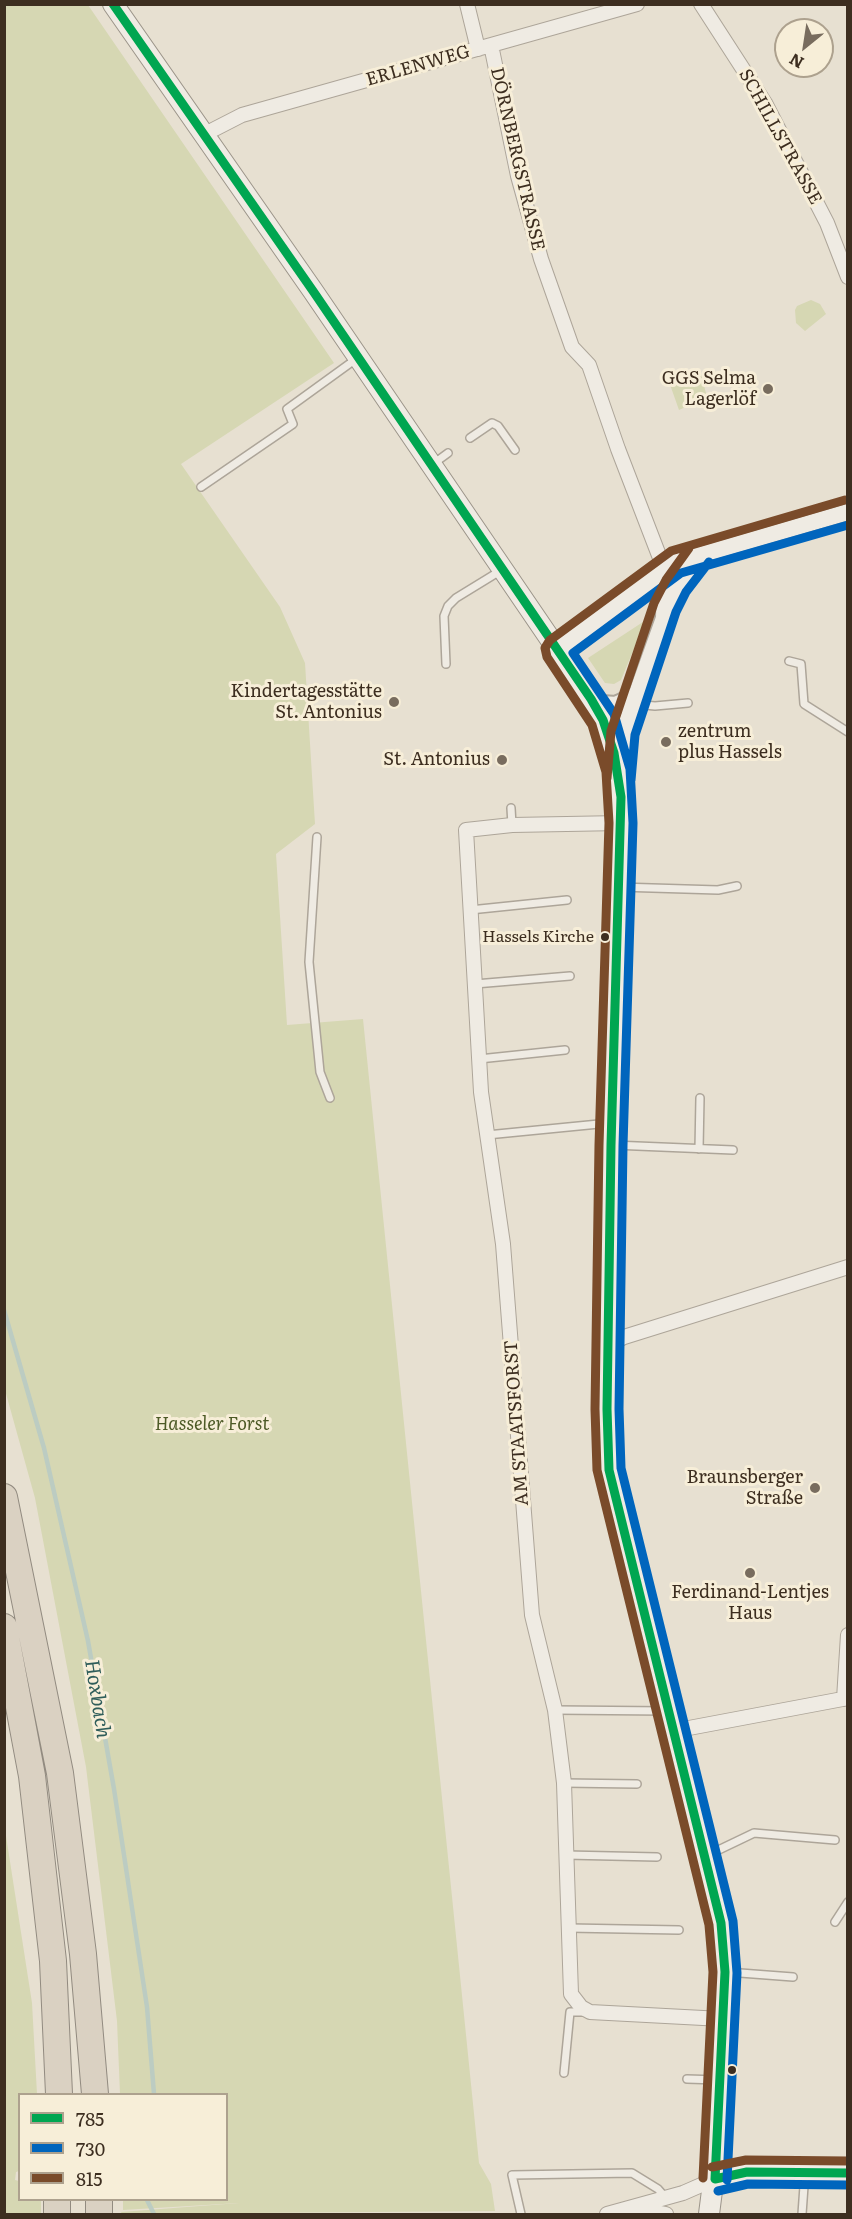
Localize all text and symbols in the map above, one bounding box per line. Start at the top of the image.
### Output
north arrow [774,18,834,78]
street label: ERLENWEG [364,41,472,91]
text: N [784,48,808,76]
street label: DÖRNBERGSTRASSE [485,65,549,253]
street label: SCHILLSTRASSE [734,66,826,208]
place label: GGS Selma Lagerlöf [662,368,756,410]
marker: GGS Selma Lagerlöf [761,382,775,396]
place label: Kindertagesstätte St. Antonius [230,681,382,724]
marker: Kindertagesstätte St. Antonius [387,695,401,709]
place label: zentrum plus Hassels [678,721,782,764]
marker: zentrum plus Hassels [659,735,673,749]
place label: St. Antonius [383,749,490,771]
marker: St. Antonius [495,753,509,767]
place label: Hassels Kirche [482,927,594,947]
marker: Hassels Kirche [599,931,611,943]
street label: AM STAATSFORST [500,1339,534,1507]
park label: Hasseler Forst [155,1414,269,1436]
place label: Braunsberger Straße [686,1467,803,1510]
marker: Braunsberger Straße [808,1481,822,1495]
marker: Ferdinand-Lentjes Haus [743,1566,757,1580]
place label: Ferdinand-Lentjes Haus [671,1582,829,1624]
water label: Hoxbach [79,1658,115,1740]
unlabelled marker [726,2064,738,2076]
legend [18,2093,228,2201]
text: 785 [76,2105,104,2132]
text: 730 [76,2135,105,2162]
text: 815 [76,2165,102,2192]

